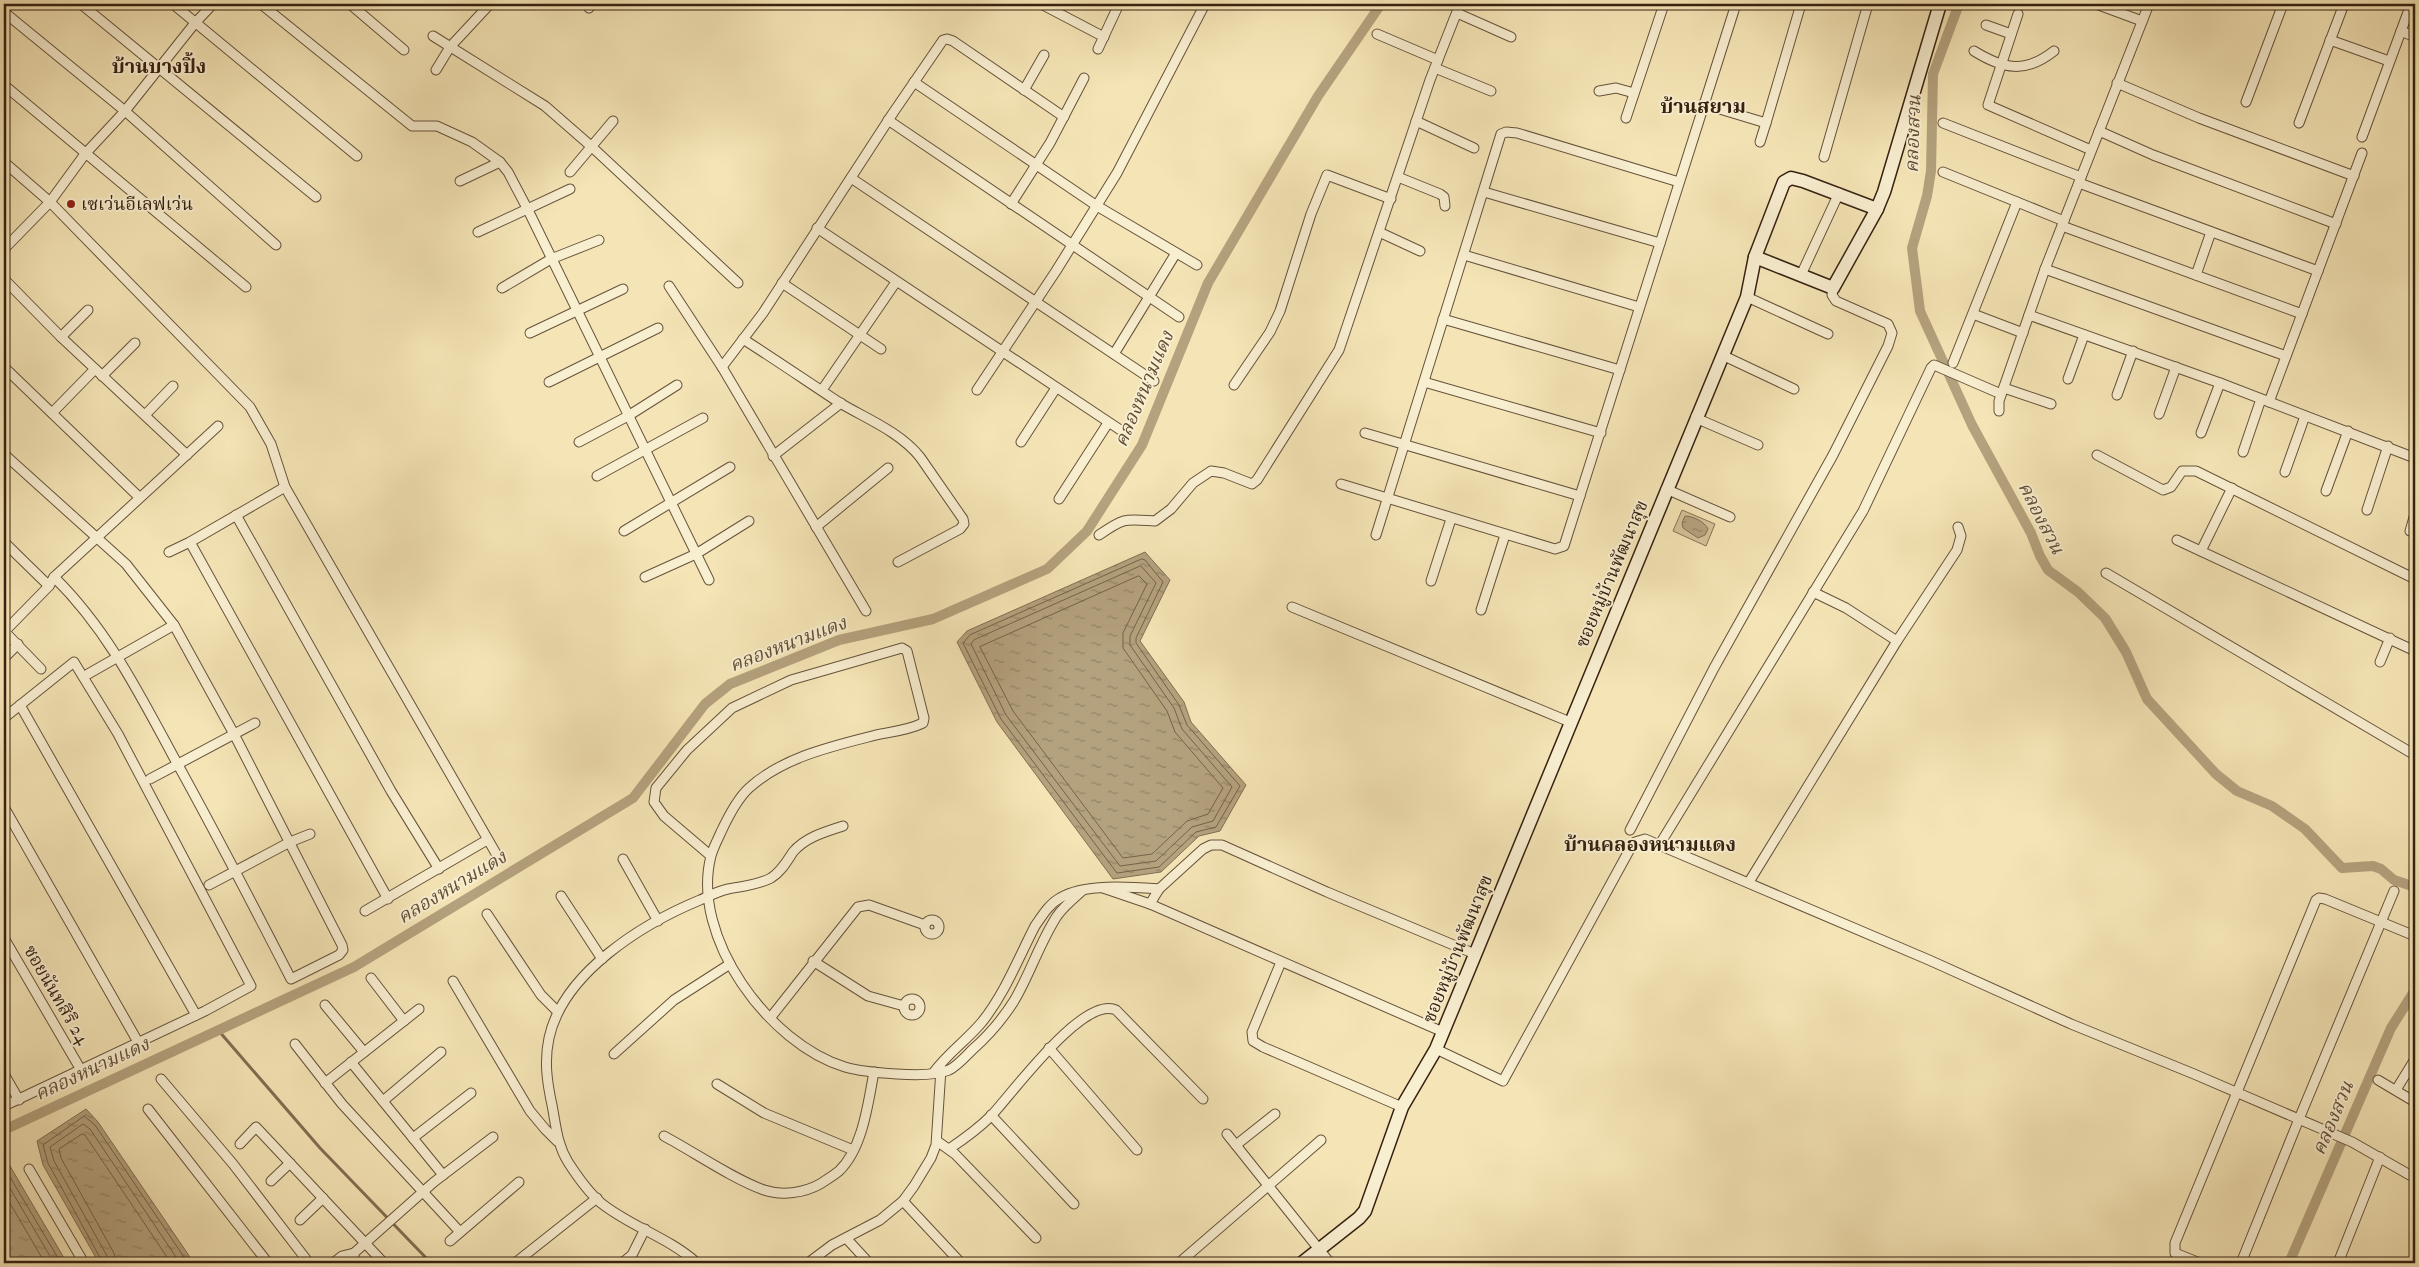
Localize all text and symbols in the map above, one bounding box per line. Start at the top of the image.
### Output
district label: บ้านบางปิ้ง [112,51,206,78]
water label: คลองสวน [1901,94,1925,173]
district label: บ้านสยาม [1660,95,1746,118]
place label: เซเว่นอีเลฟเว่น [81,194,193,215]
marker: เซเว่นอีเลฟเว่น [65,198,77,210]
water label: คลองหนามแดง [1110,326,1179,450]
water label: คลองสวน [2013,478,2069,558]
street label: ซอยหมู่บ้านพัฒนาสุข [1572,497,1653,651]
water label: คลองหนามแดง [726,611,851,676]
district label: บ้านคลองหนามแดง [1564,833,1736,856]
water label: คลองหนามแดง [393,845,512,928]
street label: ซอยหมู่บ้านพัฒนาสุข [1419,872,1498,1026]
street label: ซอยนันทสิริ 24 [19,942,93,1049]
water label: คลองหนามแดง [31,1032,154,1105]
water label: คลองสวน [2308,1077,2359,1158]

